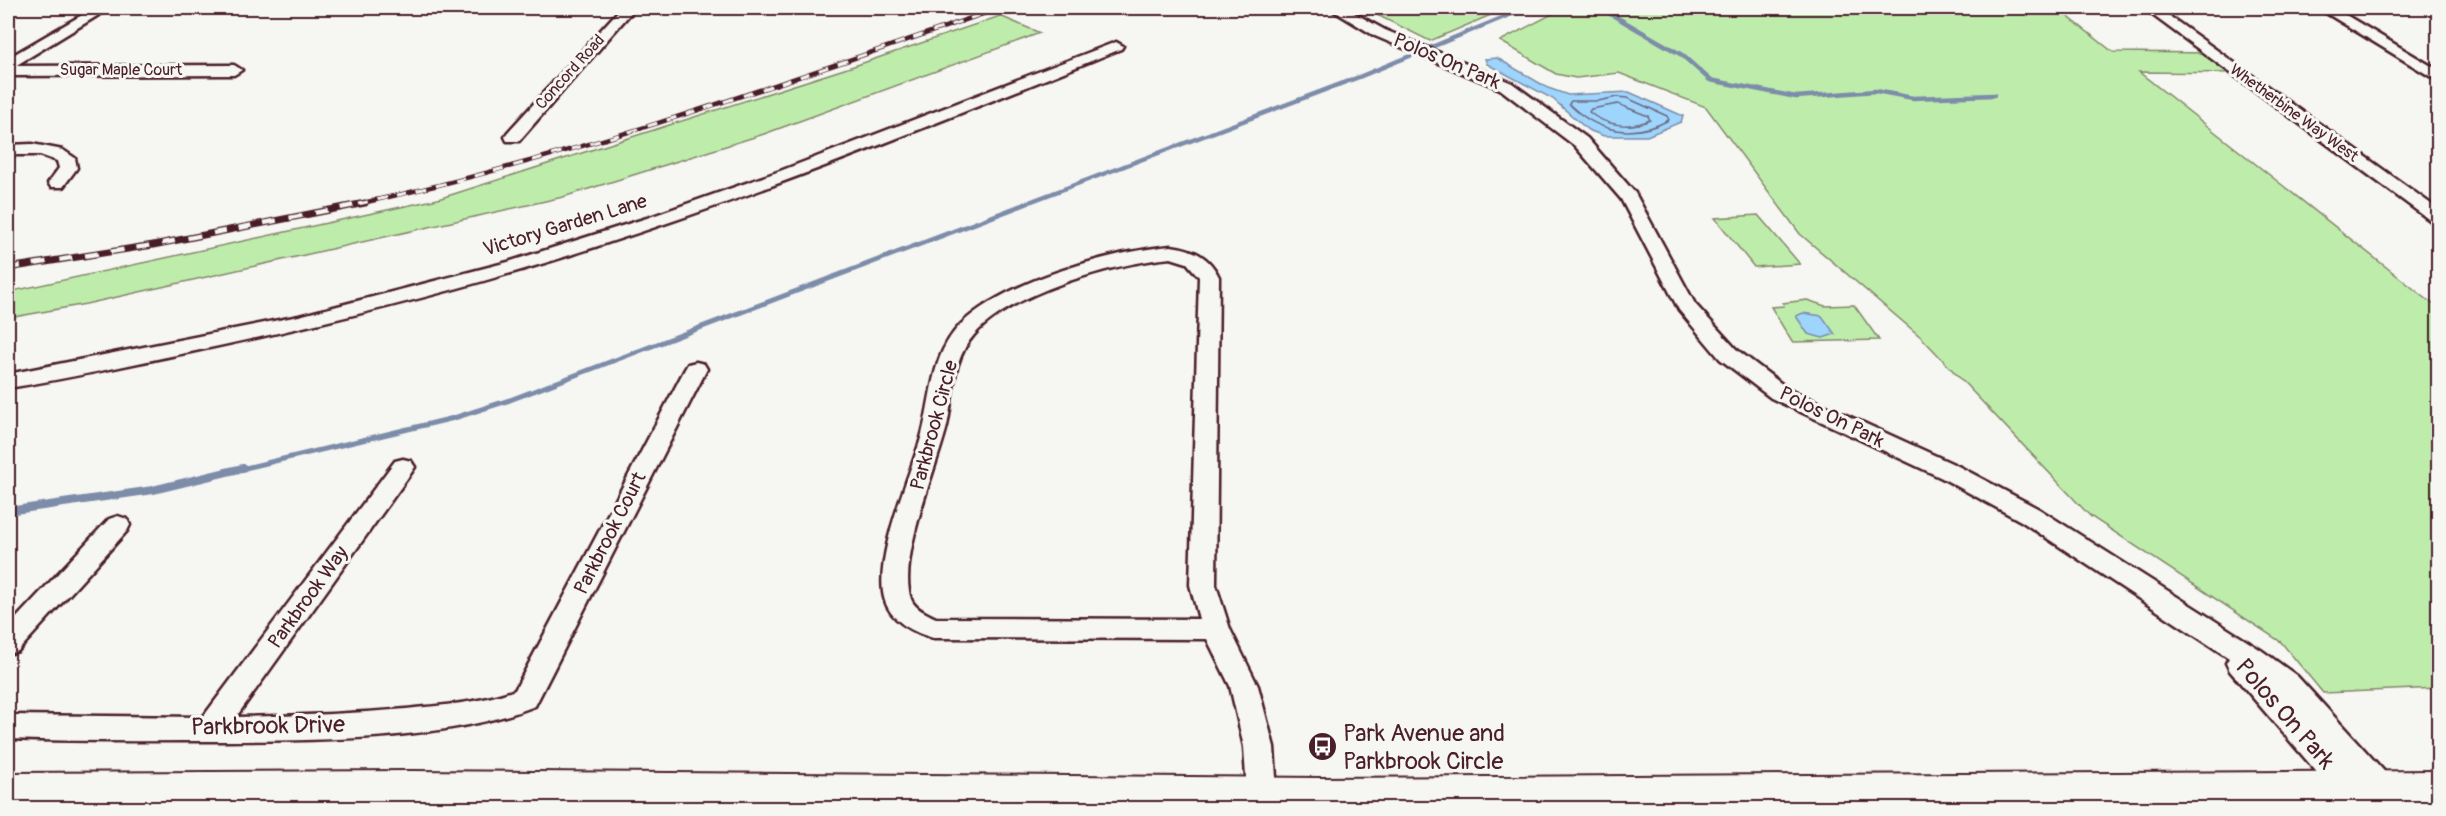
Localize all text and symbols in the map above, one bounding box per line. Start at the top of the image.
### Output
street label: Polos On Park [1390,27,1505,95]
street label: Concord Road [531,30,609,114]
street label: Sugar Maple Court [60,60,183,80]
street label: Whetherbine Way West [2226,60,2363,167]
street label: Victory Garden Lane [480,188,650,262]
street label: Parkbrook Circle [905,357,963,493]
street label: Polos On Park [1775,381,1889,453]
street label: Parkbrook Court [568,467,652,598]
street label: Parkbrook Way [262,540,354,653]
street label: Polos On Park [2229,653,2341,775]
street label: Parkbrook Drive [191,710,345,742]
place label: Park Avenue and Parkbrook Circle [1343,719,1505,776]
bus stop icon: Park Avenue and Parkbrook Circle [1306,731,1338,763]

